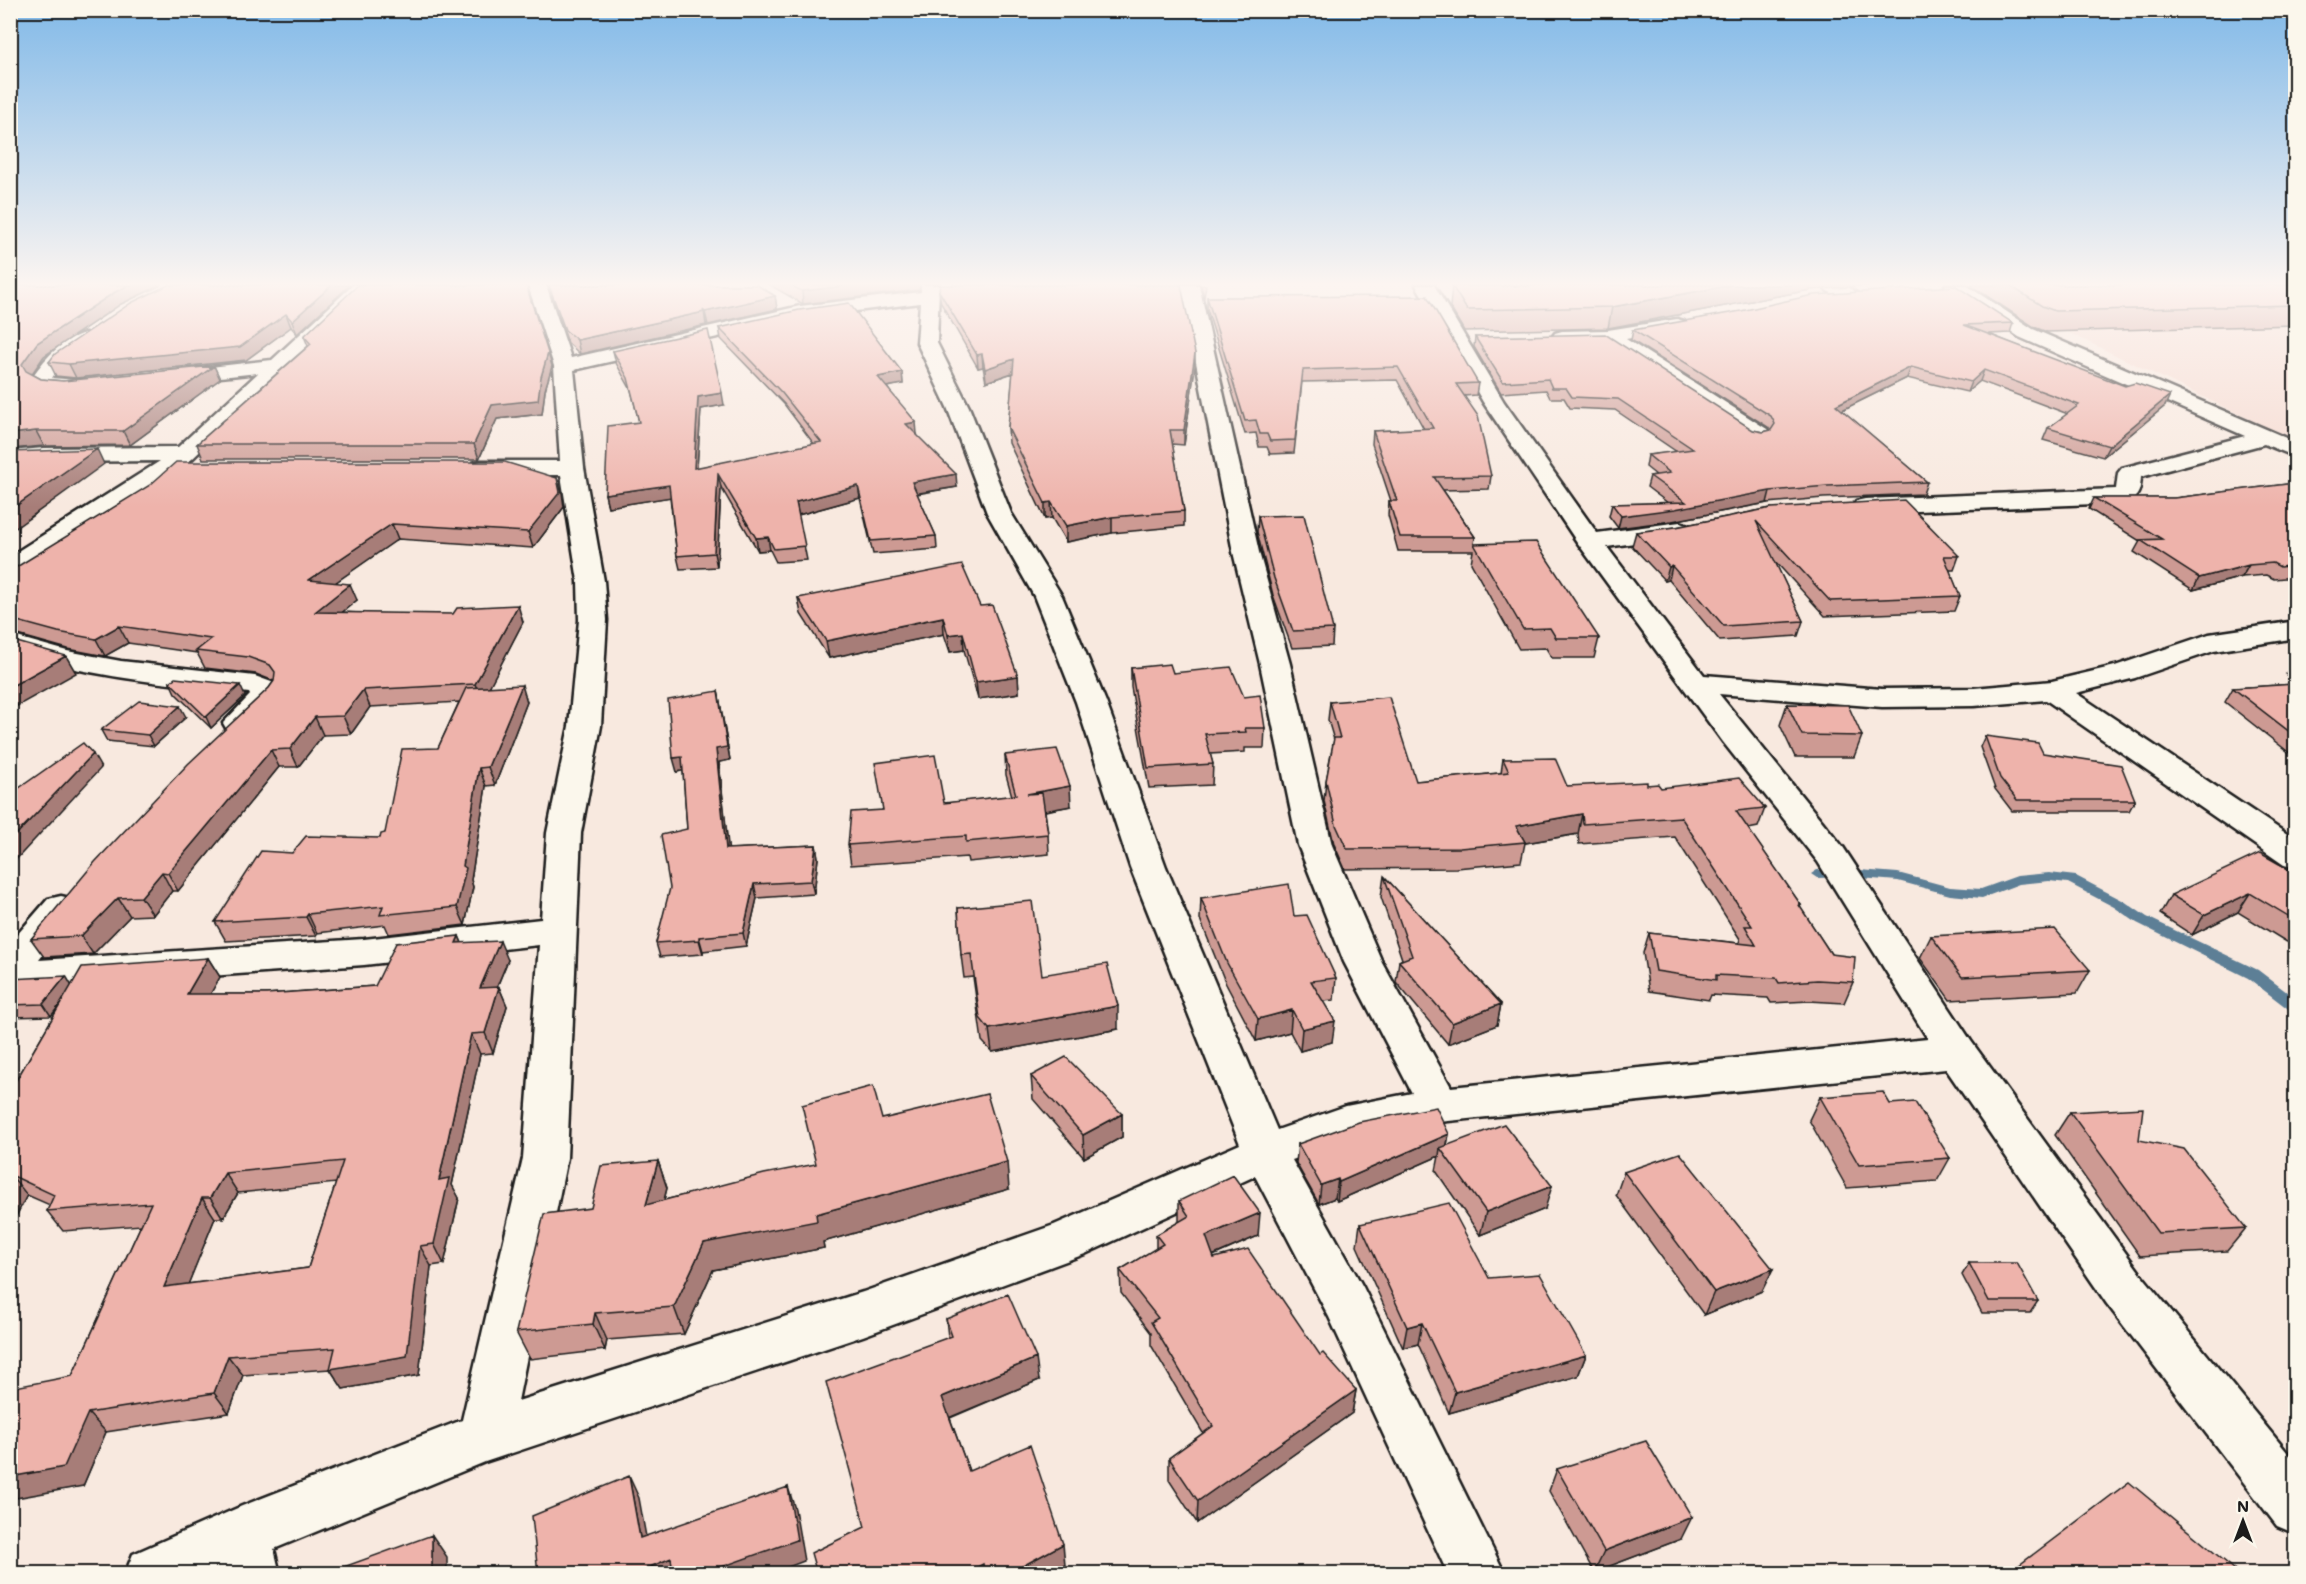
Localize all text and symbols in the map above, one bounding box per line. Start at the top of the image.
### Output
north arrow [2213,1491,2273,1551]
text: N [2237,1495,2249,1516]

